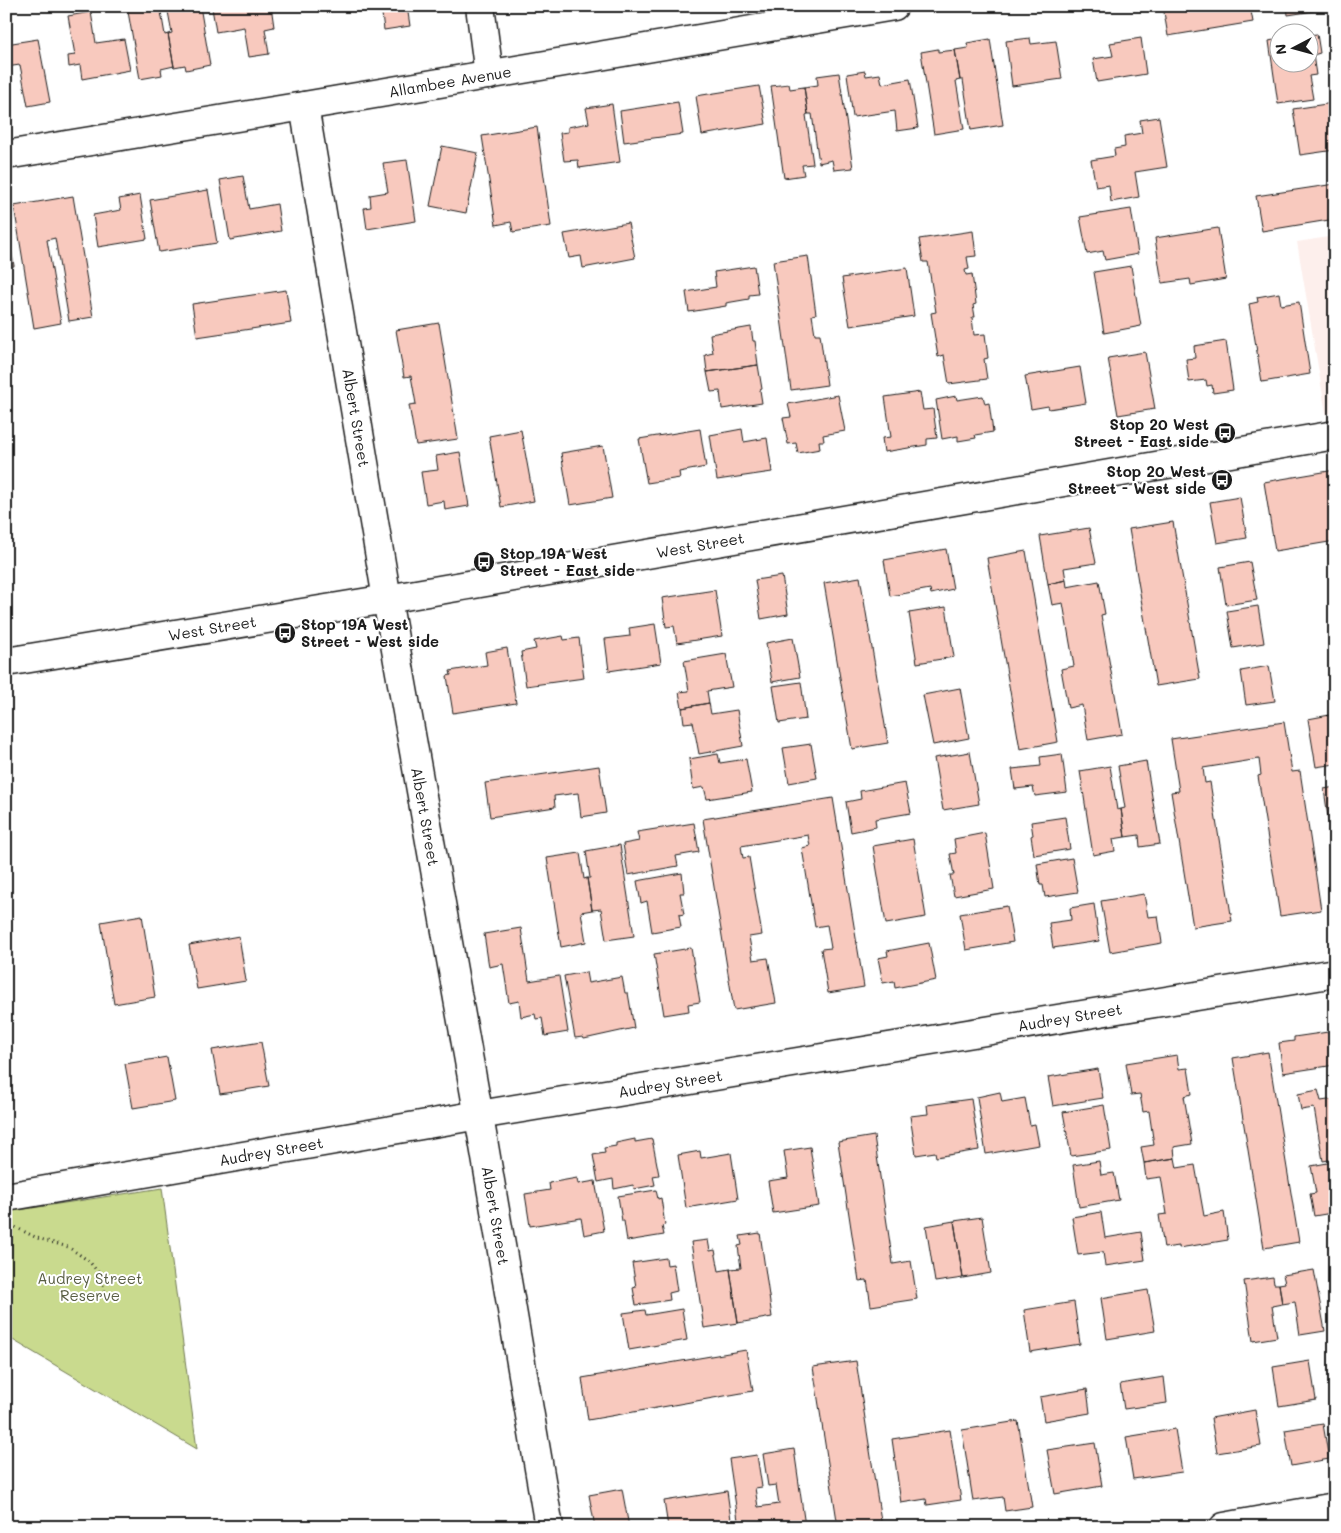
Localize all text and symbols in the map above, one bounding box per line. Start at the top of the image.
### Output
north arrow [1268,22,1318,72]
text: N [1271,43,1291,56]
street label: Allambee Avenue [387,61,513,102]
street label: Albert Street [338,367,375,468]
place label: Stop 20 West Street - East side [1074,414,1209,451]
bus stop icon: Stop 20 West Street - East side [1213,421,1237,445]
place label: Stop 20 West Street - West side [1068,461,1206,498]
bus stop icon: Stop 20 West Street - West side [1210,468,1234,492]
street label: West Street [655,527,746,562]
place label: Stop 19A West Street - East side [500,543,635,580]
bus stop icon: Stop 19A West Street - East side [472,550,496,574]
street label: West Street [167,611,258,645]
place label: Stop 19A West Street - West side [301,614,439,651]
bus stop icon: Stop 19A West Street - West side [273,621,297,645]
street label: Albert Street [407,766,444,868]
street label: Audrey Street [1016,998,1123,1035]
street label: Audrey Street [617,1065,724,1102]
street label: Audrey Street [217,1132,325,1170]
street label: Albert Street [478,1165,514,1266]
park label: Audrey Street Reserve [37,1268,143,1305]

